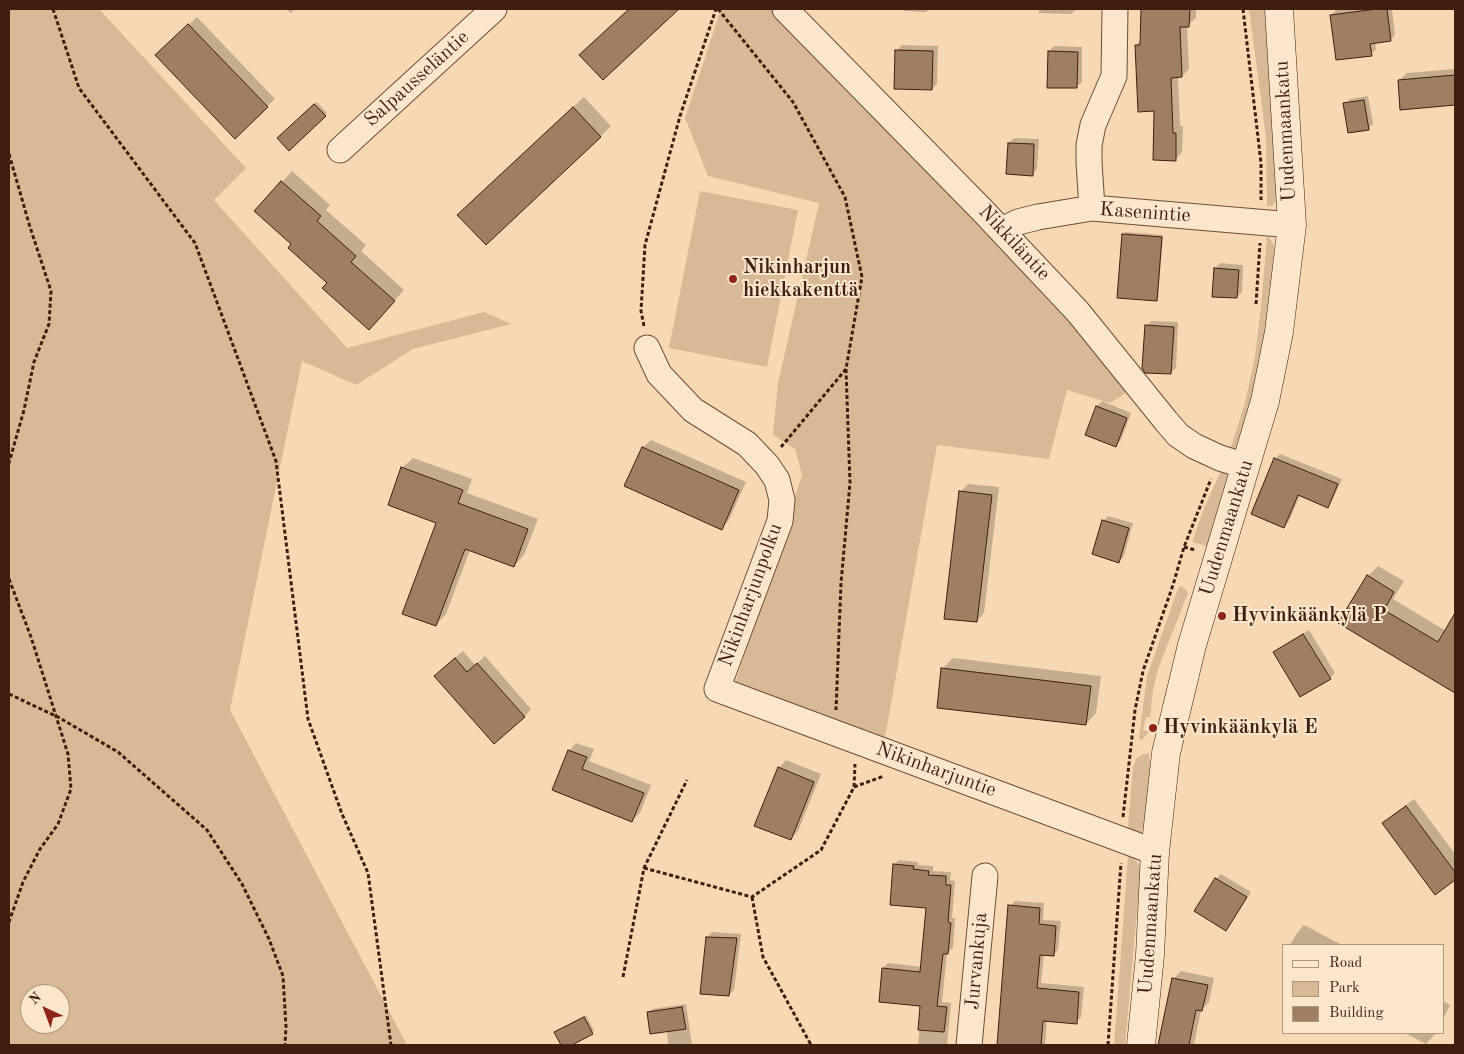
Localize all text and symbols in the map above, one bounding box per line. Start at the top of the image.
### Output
street label: Salpausseläntie [360,26,474,132]
street label: Uudenmaankatu [1270,60,1302,202]
street label: Kasenintie [1099,198,1191,228]
street label: Nikkiläntie [973,200,1055,286]
place label: Nikinharjun hiekkakenttä [743,256,859,303]
marker: Nikinharjun hiekkakenttä [727,273,739,285]
street label: Uudenmaankatu [1195,457,1259,599]
street label: Nikinharjunpolku [714,520,788,670]
place label: Hyvinkäänkylä P [1232,604,1387,628]
marker: Hyvinkäänkylä P [1216,610,1228,622]
place label: Hyvinkäänkylä E [1163,716,1318,740]
marker: Hyvinkäänkylä E [1147,722,1159,734]
street label: Nikinharjuntie [873,737,999,803]
street label: Uudenmaankatu [1134,853,1168,995]
street label: Jurvankuja [961,911,993,1011]
legend [1282,944,1444,1034]
text: Road [1329,956,1362,971]
text: Park [1329,981,1360,996]
north arrow [20,984,70,1034]
text: N [27,990,44,1008]
text: Building [1329,1006,1384,1021]

